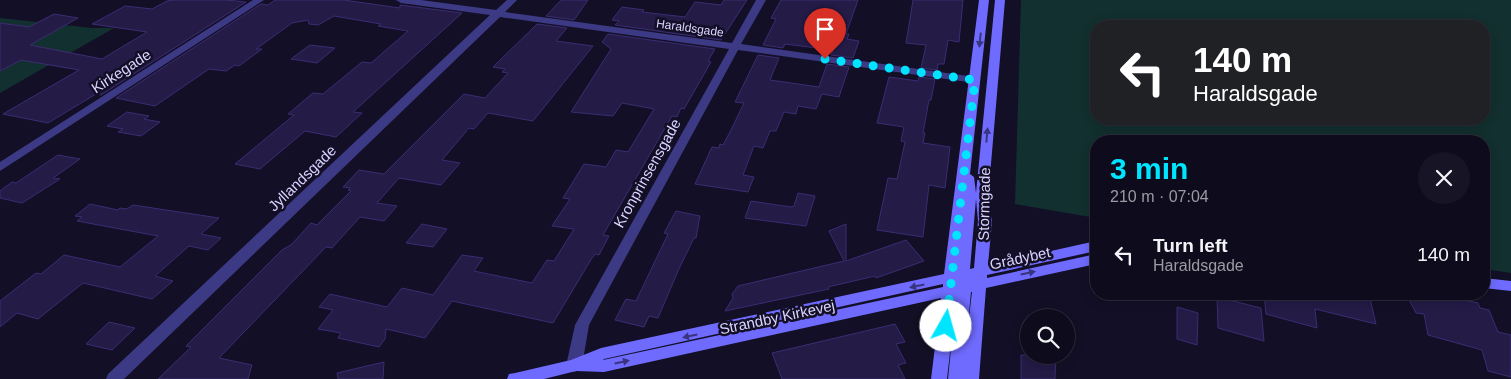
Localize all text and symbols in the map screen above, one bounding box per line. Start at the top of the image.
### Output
pin [804,8,846,59]
icon: arrive [811,15,839,43]
street label: Haraldsgade [655,16,725,40]
one-way arrow [976,32,984,48]
icon: left [1110,40,1175,105]
text: 140 m [1193,40,1292,79]
street label: Kirkegade [88,45,154,97]
text: Haraldsgade [1193,81,1318,106]
street label: Kronprinsensgade [610,116,684,230]
one-way arrow [984,127,992,143]
street label: Jyllandsgade [265,141,339,215]
text: 3 min [1110,152,1188,185]
button: close [1418,152,1470,204]
street label: Stormgade [975,167,993,241]
text: 210 m · 07:04 [1110,188,1209,205]
text: Turn left [1153,235,1228,256]
icon: left [1110,241,1138,269]
street label: Grådybet [988,243,1053,273]
text: 140 m [1417,244,1470,265]
text: Haraldsgade [1153,257,1244,274]
one-way arrow [1021,269,1036,277]
one-way arrow [910,282,925,290]
street label: Strandby Kirkevej [718,296,836,338]
position arrow [919,299,971,351]
map controls [1020,309,1075,364]
button: search [1020,309,1075,364]
one-way arrow [683,332,698,340]
one-way arrow [614,358,630,366]

